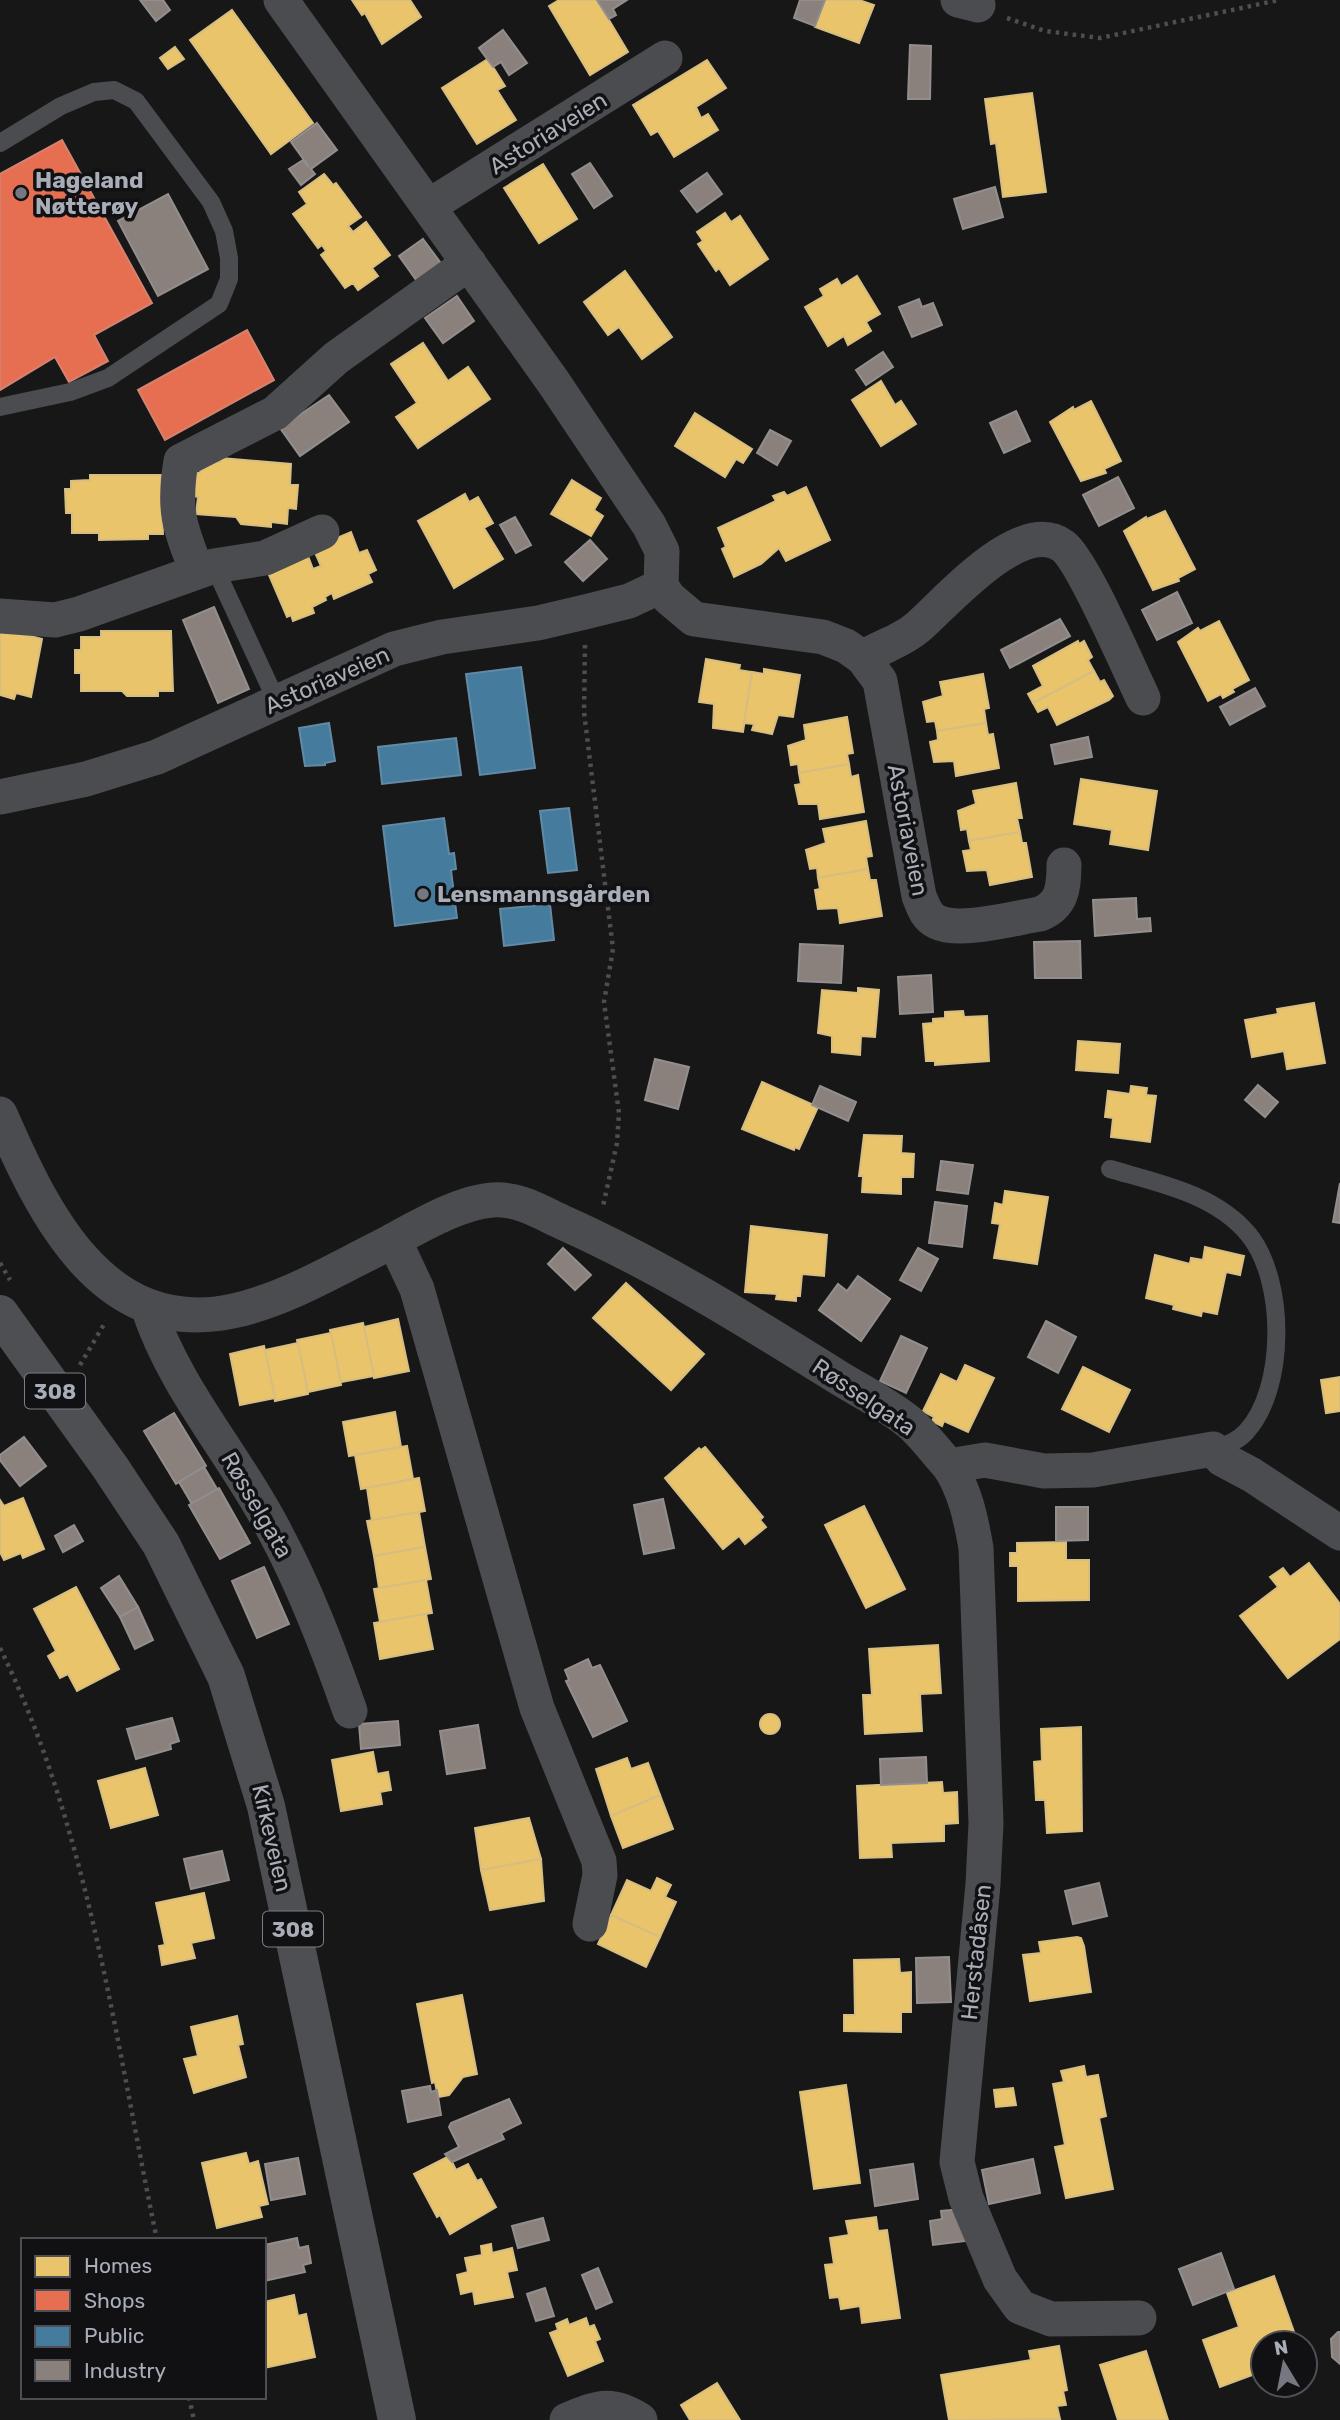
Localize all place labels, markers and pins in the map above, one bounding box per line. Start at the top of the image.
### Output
place label: Hageland Nøtterøy [35,166,143,220]
marker: Hageland Nøtterøy [13,185,29,201]
place label: Lensmannsgården [437,880,650,908]
marker: Lensmannsgården [415,886,431,902]

